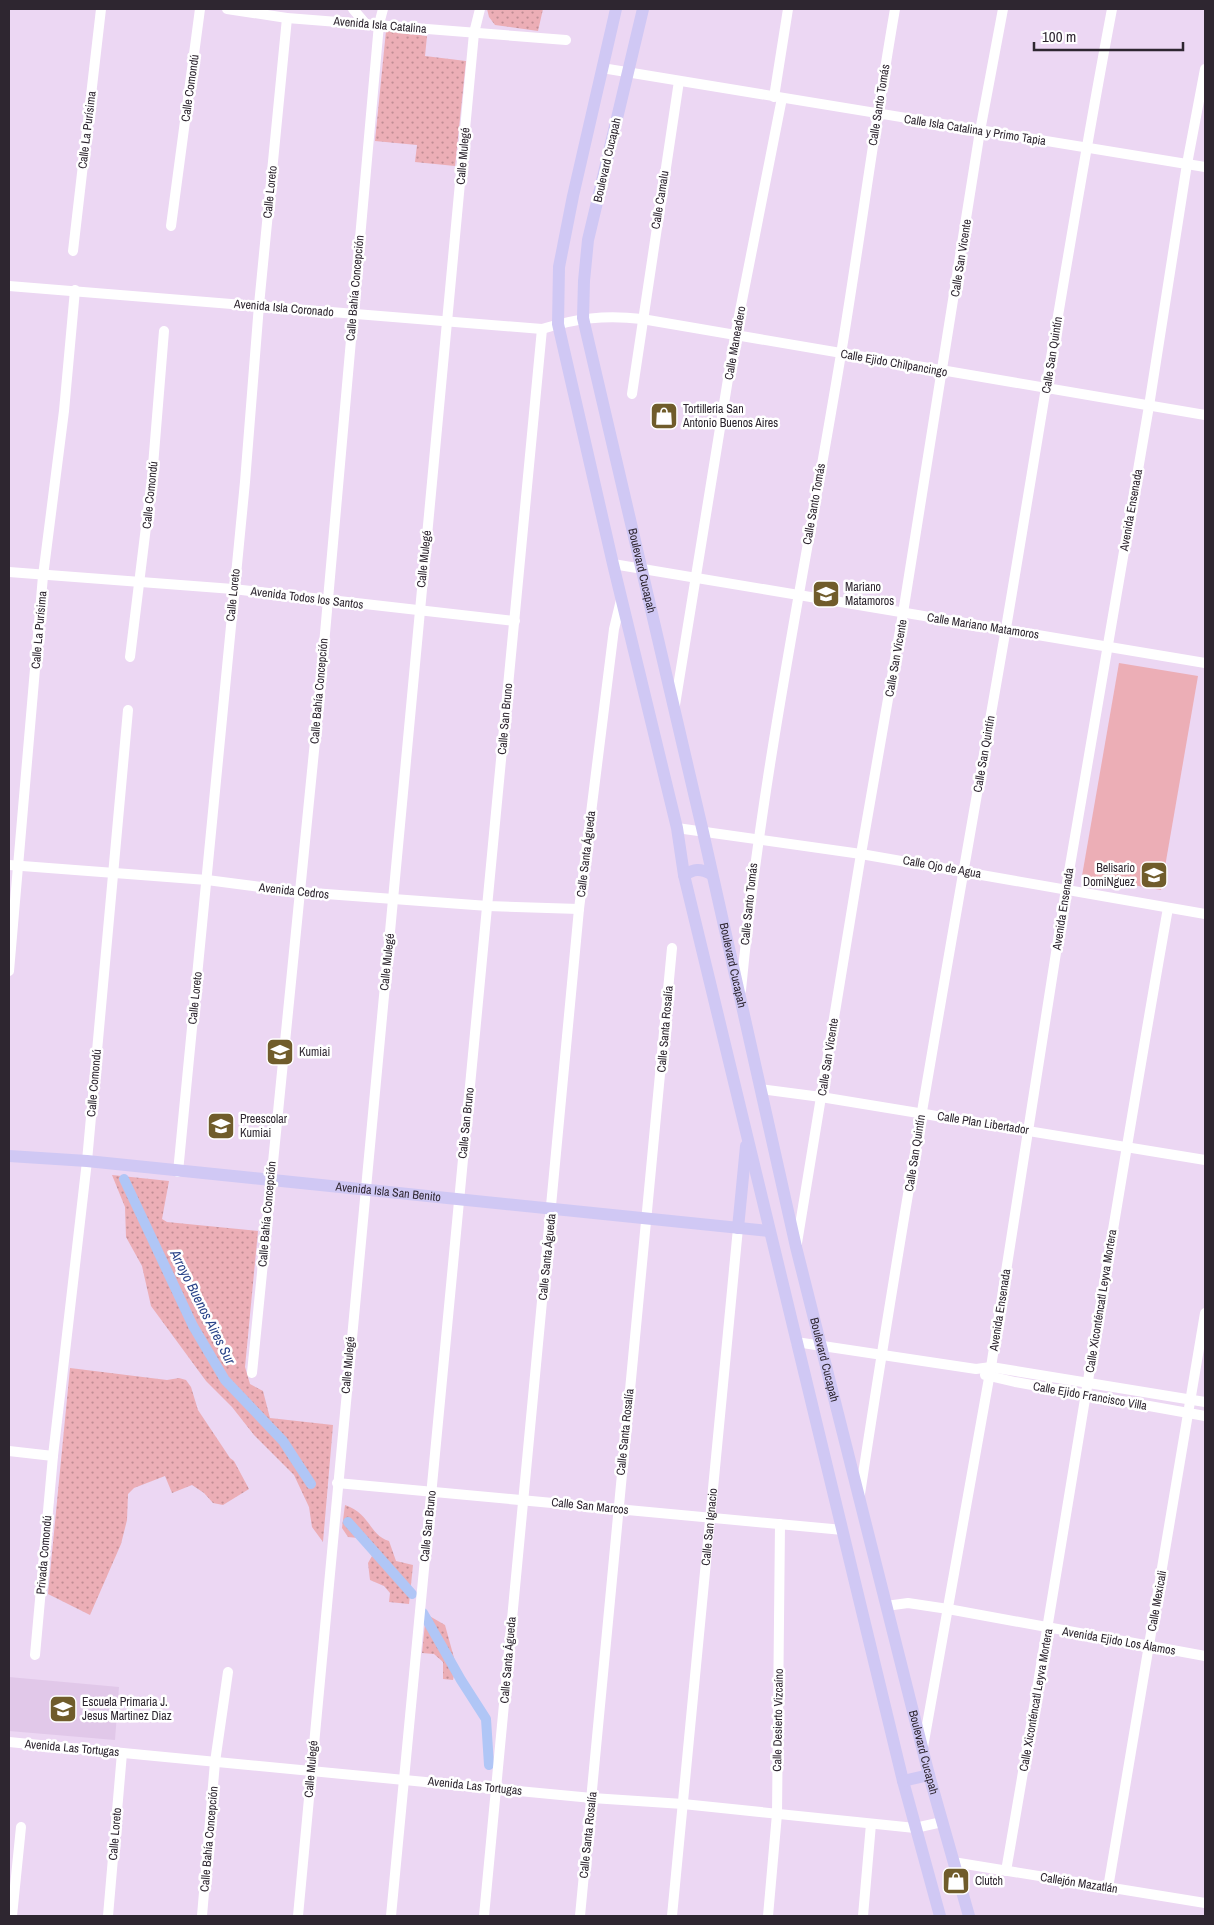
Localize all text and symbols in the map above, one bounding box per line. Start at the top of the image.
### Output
street label: Avenida Isla Catalina [332,13,428,37]
scale bar [1034,20,1183,52]
text: 100 m [1042,26,1076,47]
street label: Calle Comondú [177,53,203,123]
street label: Calle Santo Tomás [865,63,893,147]
street label: Calle La Purísima [74,90,100,170]
street label: Calle Isla Catalina y Primo Tapia [903,111,1048,149]
street label: Boulevard Cucapah [589,116,625,204]
street label: Calle Mulegé [453,127,473,185]
street label: Calle Loreto [259,165,281,219]
street label: Calle Camalu [647,170,673,230]
street label: Calle San Vicente [947,218,975,298]
street label: Calle Bahía Concepción [342,234,368,342]
street label: Avenida Isla Coronado [233,296,334,320]
street label: Calle Maneadero [721,305,749,381]
street label: Calle San Quintín [1038,315,1066,395]
street label: Calle Ejido Chilpancingo [839,346,949,380]
shop icon: Tortilleria San Antonio Buenos Aires [649,401,679,431]
place label: Tortilleria San Antonio Buenos Aires [682,401,778,431]
street label: Calle Comondú [138,460,162,530]
street label: Calle Santo Tomás [799,462,829,546]
street label: Avenida Ensenada [1116,467,1146,553]
street label: Boulevard Cucapah [624,527,660,615]
street label: Calle Mulegé [413,530,435,588]
street label: Calle Loreto [222,568,244,622]
school or university icon: Mariano Matamoros [811,579,841,609]
place label: Mariano Matamoros [845,579,894,609]
street label: Avenida Todos los Santos [249,583,364,613]
street label: Calle La Purísima [28,590,50,670]
street label: Calle Mariano Matamoros [926,609,1040,643]
street label: Calle San Vicente [881,618,911,698]
street label: Calle Bahía Concepción [306,637,332,745]
street label: Calle San Bruno [494,683,516,755]
street label: Calle San Quintín [969,714,999,794]
street label: Calle Santa Águeda [573,809,599,898]
street label: Calle Ojo de Agua [902,852,983,882]
place label: Belisario DomiNguez [1083,860,1135,890]
school or university icon: Belisario DomiNguez [1139,860,1169,890]
street label: Calle Santo Tomás [737,862,761,946]
street label: Avenida Ensenada [1048,866,1077,952]
street label: Avenida Cedros [257,879,330,903]
street label: Boulevard Cucapah [716,921,750,1009]
street label: Calle Mulegé [376,933,398,991]
street label: Calle Loreto [184,971,206,1025]
street label: Calle Santa Rosalía [653,984,677,1073]
street label: Calle San Vicente [814,1017,842,1097]
school or university icon: Kumiai [265,1037,295,1067]
place label: Kumiai [299,1044,330,1060]
street label: Calle Comondú [83,1049,105,1117]
street label: Calle San Bruno [454,1087,478,1159]
street label: Calle Plan Libertador [936,1108,1031,1138]
school or university icon: Preescolar Kumiai [206,1111,236,1141]
place label: Preescolar Kumiai [240,1111,288,1141]
street label: Calle San Quintín [901,1113,929,1193]
street label: Calle Bahía Concepción [254,1160,280,1268]
street label: Avenida Isla San Benito [334,1178,442,1205]
street label: Calle Santa Águeda [534,1212,560,1301]
street label: Calle Xiconténcatl Leyva Mortera [1082,1228,1120,1374]
water label: Arroyo Buenos Aires Sur [166,1246,240,1368]
street label: Avenida Ensenada [985,1267,1014,1353]
street label: Boulevard Cucapah [806,1316,843,1404]
street label: Calle Mulegé [338,1336,358,1394]
street label: Calle Ejido Francisco Villa [1032,1378,1149,1414]
street label: Calle Santa Rosalía [612,1387,638,1476]
street label: Calle San Ignacio [698,1487,721,1566]
street label: Calle San Bruno [416,1490,440,1562]
street label: Calle San Marcos [551,1494,630,1518]
street label: Privada Comondú [33,1515,55,1595]
street label: Calle Mexicali [1144,1569,1170,1633]
street label: Calle Santa Águeda [496,1615,520,1704]
street label: Avenida Ejido Los Álamos [1060,1623,1177,1659]
street label: Calle Xiconténcatl Leyva Mortera [1016,1627,1057,1773]
street label: Calle Desierto Vizcaíno [769,1668,787,1772]
school or university icon: Escuela Primaria J. Jesus Martinez Diaz [48,1694,78,1724]
place label: Escuela Primaria J. Jesus Martinez Diaz [82,1694,172,1724]
street label: Boulevard Cucapah [905,1708,942,1796]
street label: Avenida Las Tortugas [23,1736,120,1760]
street label: Calle Mulegé [301,1740,321,1798]
street label: Avenida Las Tortugas [426,1773,523,1799]
street label: Calle Bahía Concepción [196,1785,222,1893]
street label: Calle Santa Rosalía [575,1790,601,1879]
street label: Calle Loreto [105,1807,125,1861]
shop icon: Clutch [941,1866,971,1896]
street label: Callejón Mazatlán [1039,1869,1119,1897]
place label: Clutch [975,1873,1003,1889]

